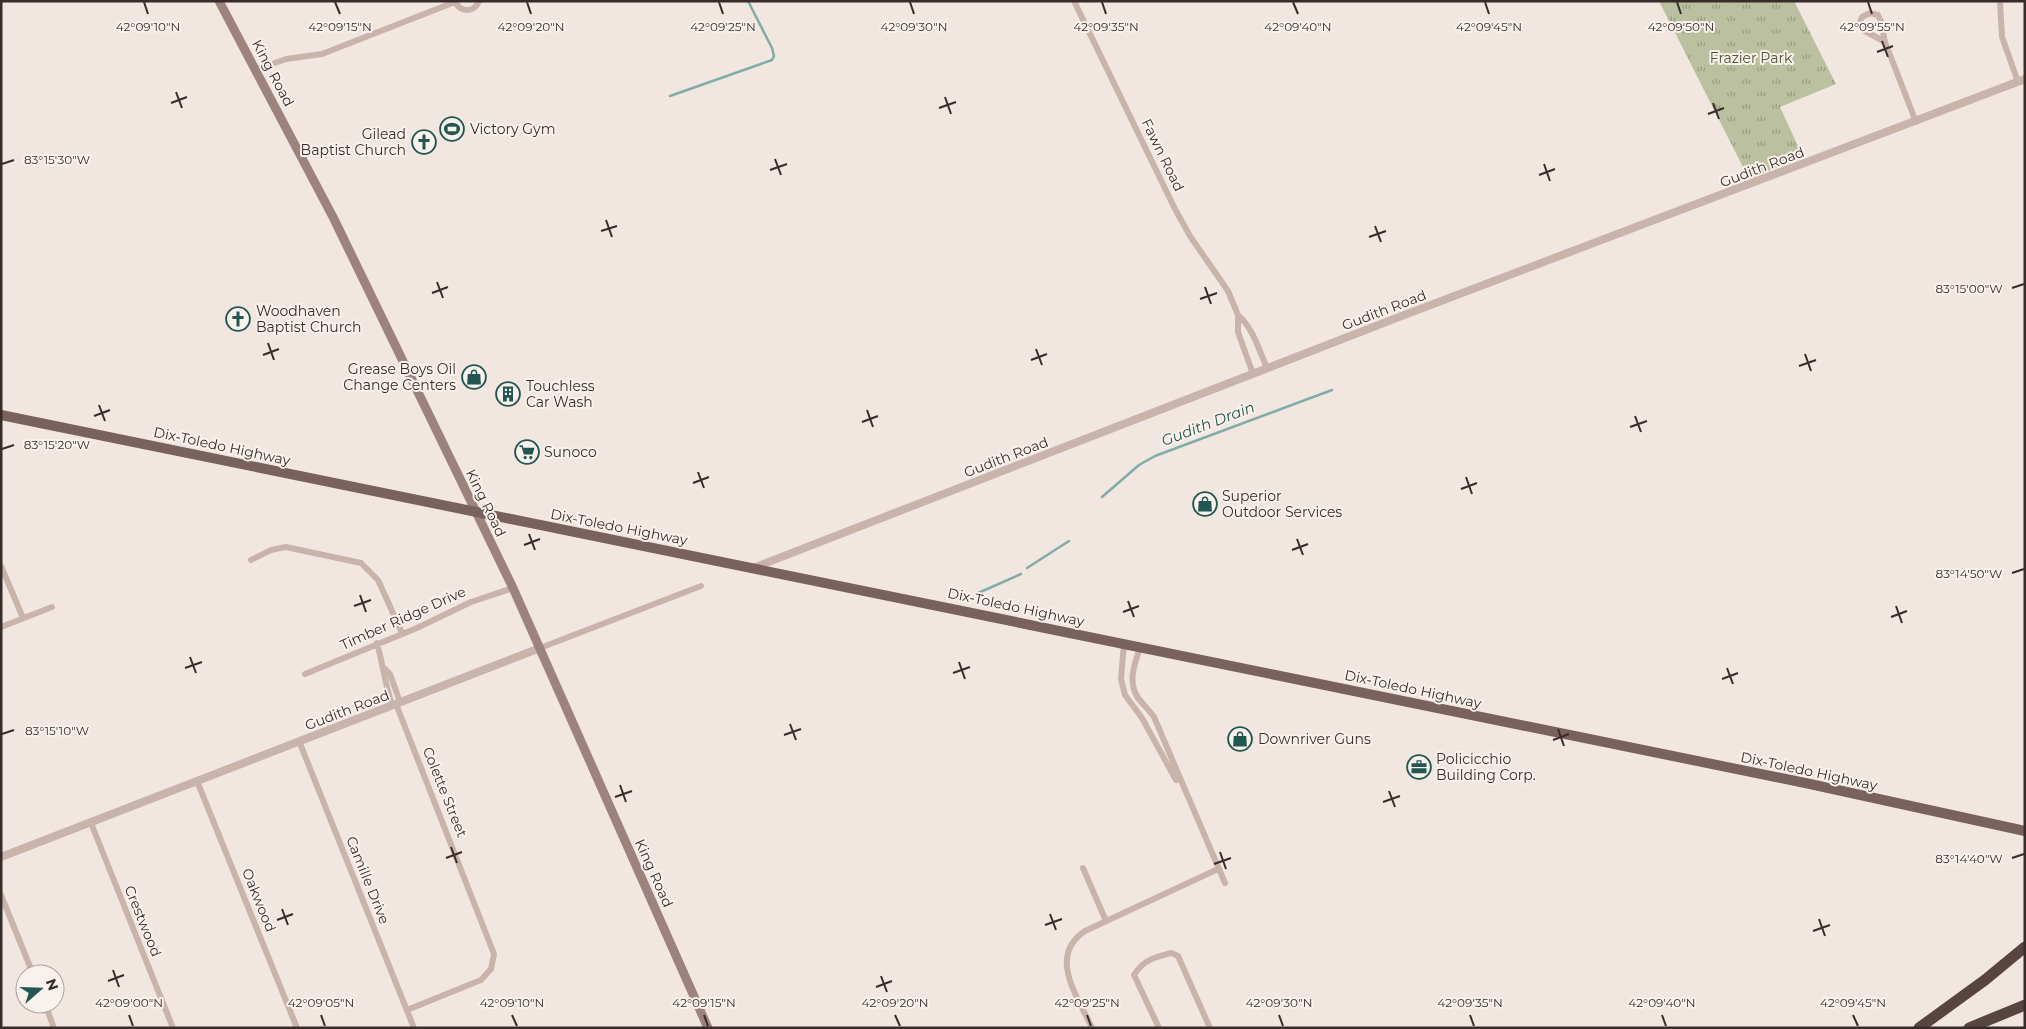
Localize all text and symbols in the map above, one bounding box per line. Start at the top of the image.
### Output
text: 42°09'10"N [116,19,180,34]
text: 42°09'15"N [308,19,372,34]
text: 42°09'20"N [498,19,564,34]
text: 42°09'25"N [690,19,756,34]
text: 42°09'30"N [881,19,947,34]
text: 42°09'35"N [1073,19,1139,34]
text: 42°09'40"N [1264,19,1332,34]
text: 42°09'45"N [1456,19,1522,34]
text: 42°09'50"N [1648,19,1714,34]
text: 42°09'55"N [1839,19,1905,34]
street label: King Road [248,37,298,109]
park label: Frazier Park [1710,49,1793,67]
sports icon: Victory Gym [439,116,465,142]
street label: Fawn Road [1138,116,1188,194]
place label: Victory Gym [470,120,556,138]
place label: Gilead Baptist Church [301,125,406,159]
church icon: Gilead Baptist Church [411,129,437,155]
street label: Gudith Road [1717,143,1807,191]
text: 83°15'30"W [24,152,90,167]
text: 83°15'00"W [1935,281,2003,296]
street label: Gudith Road [1339,286,1429,334]
place label: Woodhaven Baptist Church [256,302,361,336]
church icon: Woodhaven Baptist Church [225,306,251,332]
place label: Grease Boys Oil Change Centers [343,360,456,394]
shop icon: Grease Boys Oil Change Centers [461,364,487,390]
place label: Touchless Car Wash [526,377,595,411]
building icon: Touchless Car Wash [495,381,521,407]
water label: Gudith Drain [1158,397,1257,450]
street label: Dix-Toledo Highway [152,423,292,469]
street label: Gudith Road [961,433,1051,481]
text: 83°15'20"W [24,437,90,452]
supermarket icon: Sunoco [514,439,540,465]
place label: Sunoco [544,443,597,461]
street label: King Road [462,466,510,540]
place label: Superior Outdoor Services [1222,487,1342,521]
shop icon: Superior Outdoor Services [1192,491,1218,517]
street label: Dix-Toledo Highway [549,505,689,549]
text: 83°14'50"W [1936,566,2002,581]
street label: Timber Ridge Drive [337,582,469,654]
street label: Dix-Toledo Highway [946,584,1086,630]
street label: Dix-Toledo Highway [1343,666,1483,712]
street label: Gudith Road [302,686,392,734]
text: 83°15'10"W [25,723,89,738]
shop icon: Downriver Guns [1227,726,1253,752]
place label: Downriver Guns [1258,730,1371,748]
street label: Colette Street [419,744,471,840]
street label: Dix-Toledo Highway [1739,748,1879,794]
place label: Policicchio Building Corp. [1436,750,1536,784]
office icon: Policicchio Building Corp. [1406,754,1432,780]
street label: Camille Drive [342,834,394,926]
street label: King Road [631,836,677,910]
text: 83°14'40"W [1935,851,2003,866]
street label: Oakwood [238,866,280,934]
street label: Crestwood [121,883,165,959]
north arrow [15,964,65,1014]
text: N [42,976,63,993]
text: 42°09'00"N [95,995,163,1010]
text: 42°09'05"N [288,995,354,1010]
text: 42°09'10"N [480,995,544,1010]
text: 42°09'15"N [672,995,736,1010]
text: 42°09'20"N [862,995,928,1010]
text: 42°09'25"N [1054,995,1120,1010]
text: 42°09'30"N [1246,995,1312,1010]
text: 42°09'35"N [1437,995,1503,1010]
text: 42°09'40"N [1628,995,1696,1010]
text: 42°09'45"N [1820,995,1886,1010]

